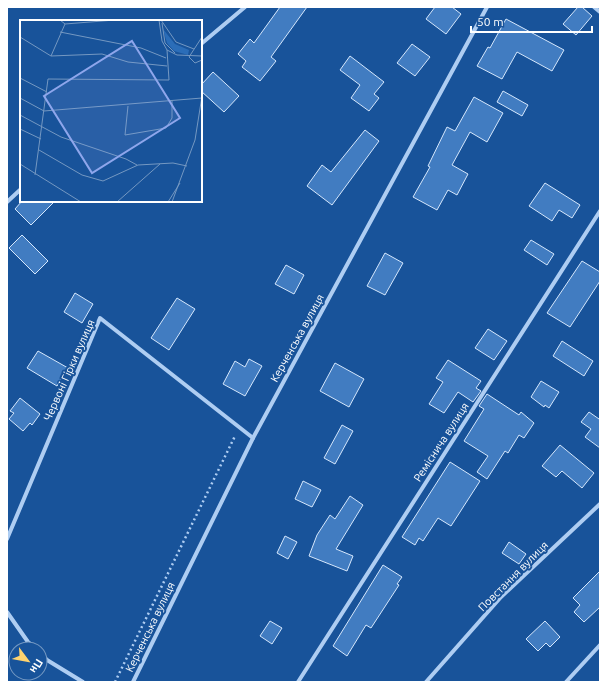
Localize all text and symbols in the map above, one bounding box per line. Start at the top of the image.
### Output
scale bar [471,8,592,34]
text: 50 m [477,15,504,28]
inset map [20,20,202,202]
street label: Керченська вулиця [268,292,326,384]
street label: Червоні Гірки вулиця [41,318,97,422]
street label: Реміснича вулиця [411,400,471,484]
street label: Повстання вулиця [476,539,550,613]
street label: Керченська вулиця [123,580,177,674]
north arrow [8,641,48,681]
text: Пн [28,657,45,676]

